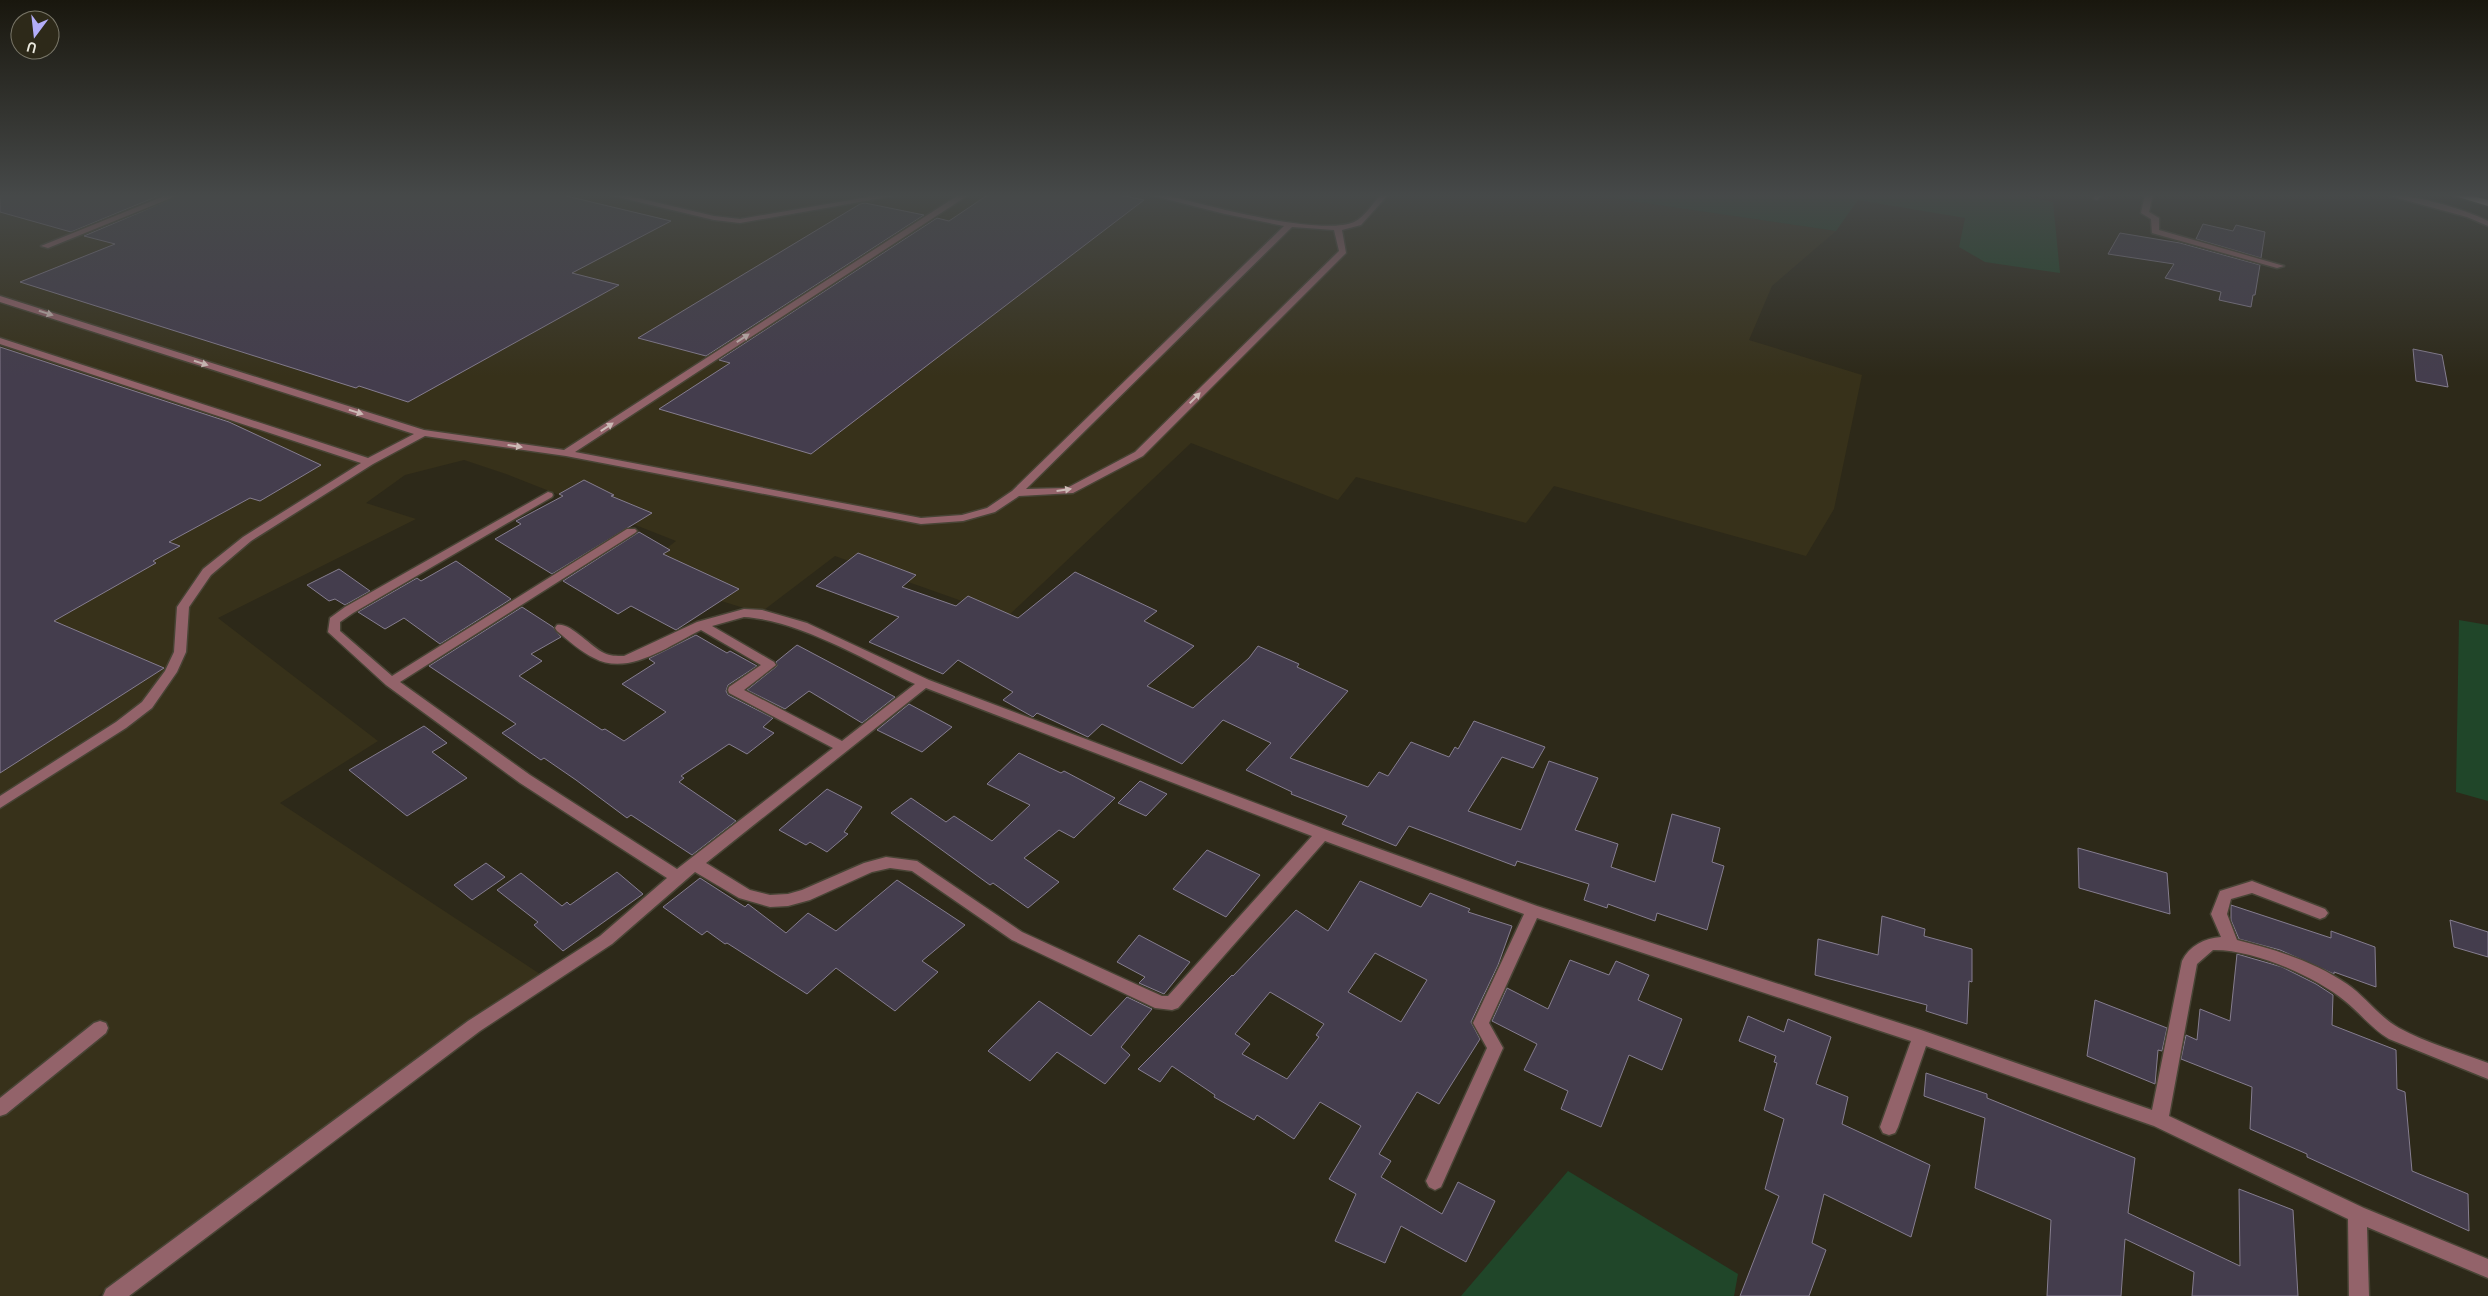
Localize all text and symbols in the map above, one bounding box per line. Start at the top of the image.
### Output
north arrow [10,10,60,60]
text: U [25,37,39,56]
one-way arrow [39,310,54,318]
one-way arrow [737,334,750,343]
one-way arrow [194,359,209,367]
one-way arrow [1189,392,1201,404]
one-way arrow [349,408,364,416]
one-way arrow [600,422,614,431]
one-way arrow [507,442,523,450]
one-way arrow [1057,486,1073,494]

